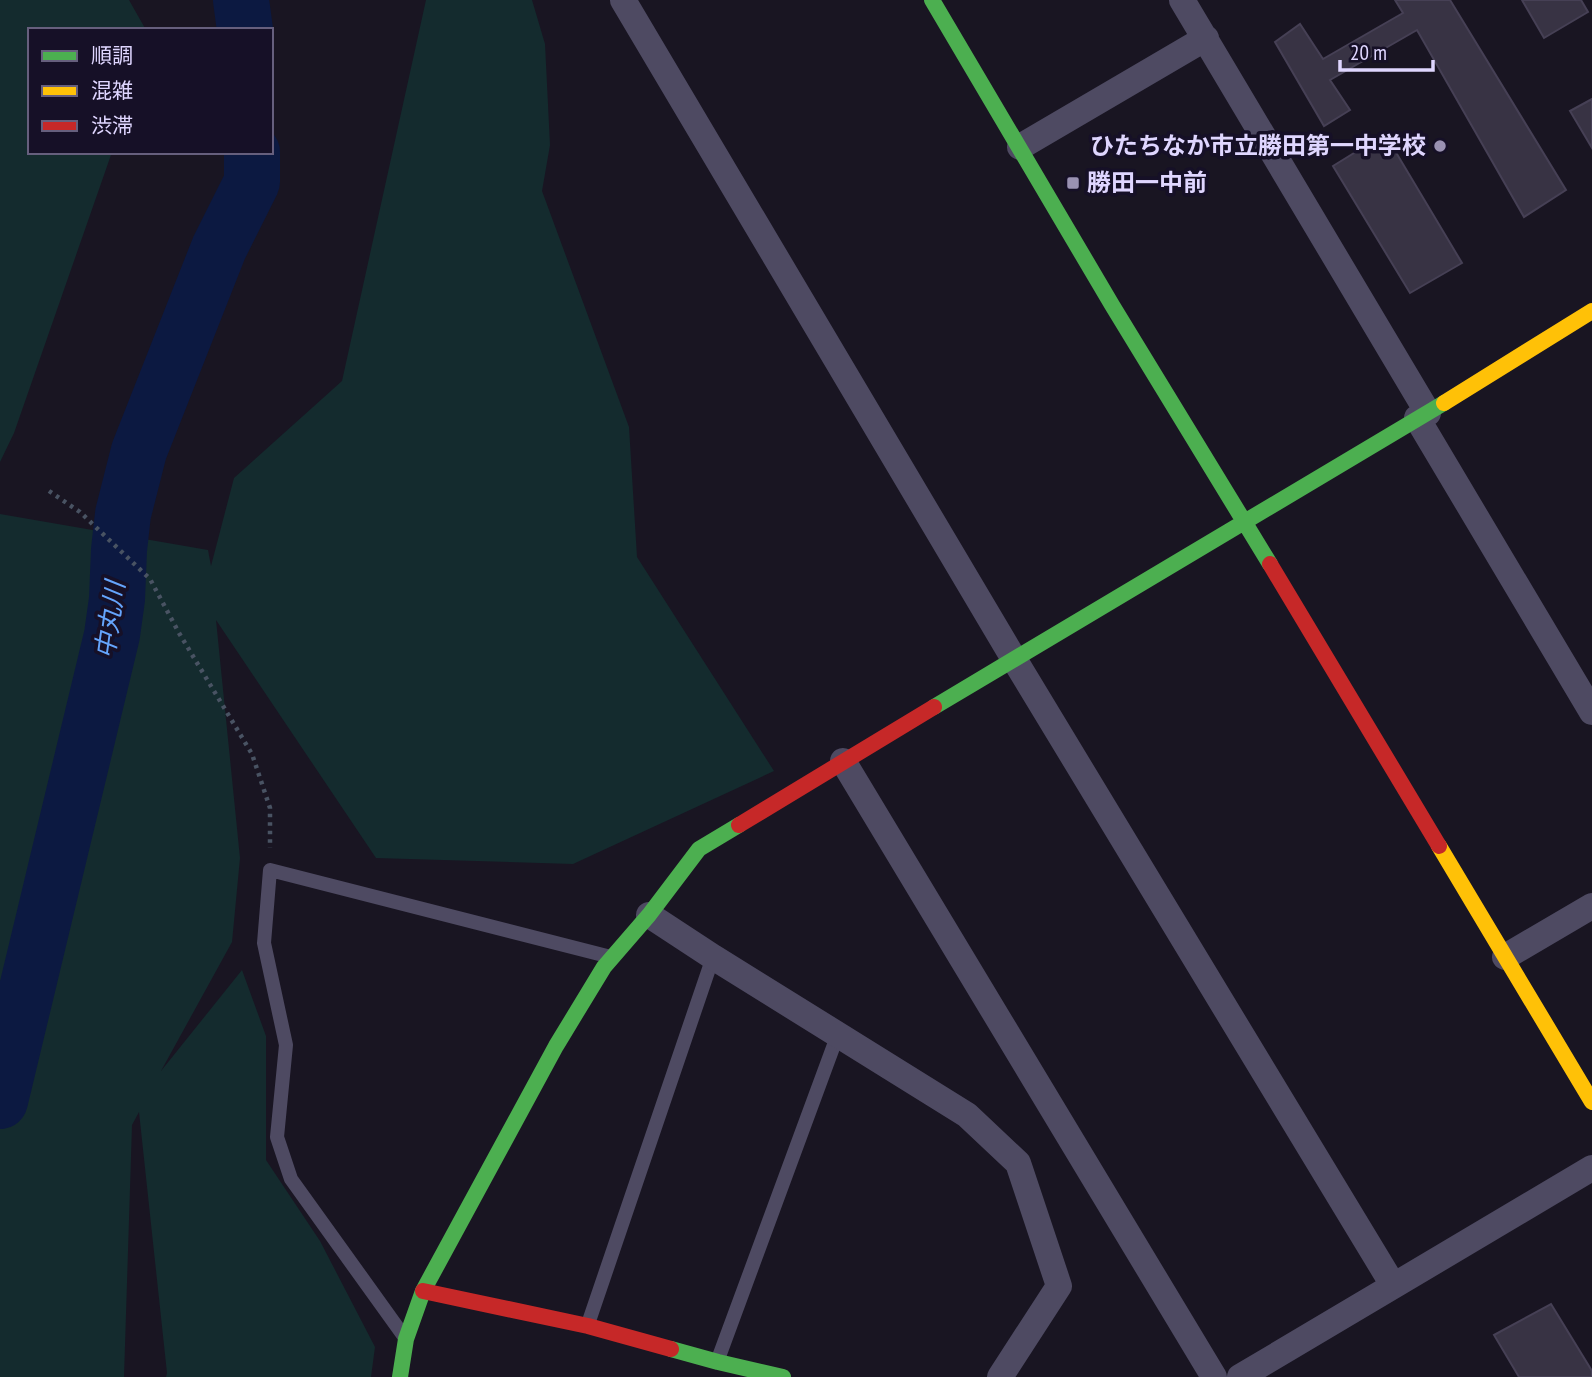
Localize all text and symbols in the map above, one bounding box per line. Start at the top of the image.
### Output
legend [28,28,273,154]
scale bar [1340,28,1433,72]
text: 20 m [1350,39,1387,66]
text: 順調 [91,42,133,69]
text: 混雑 [91,77,133,104]
text: 渋滞 [91,112,133,139]
place label: ひたちなか市立勝田第一中学校 [1090,130,1426,161]
marker: ひたちなか市立勝田第一中学校 [1432,138,1448,154]
place label: 勝田一中前 [1087,167,1207,198]
marker: 勝田一中前 [1065,175,1081,191]
water label: 中丸川 [88,576,132,661]

